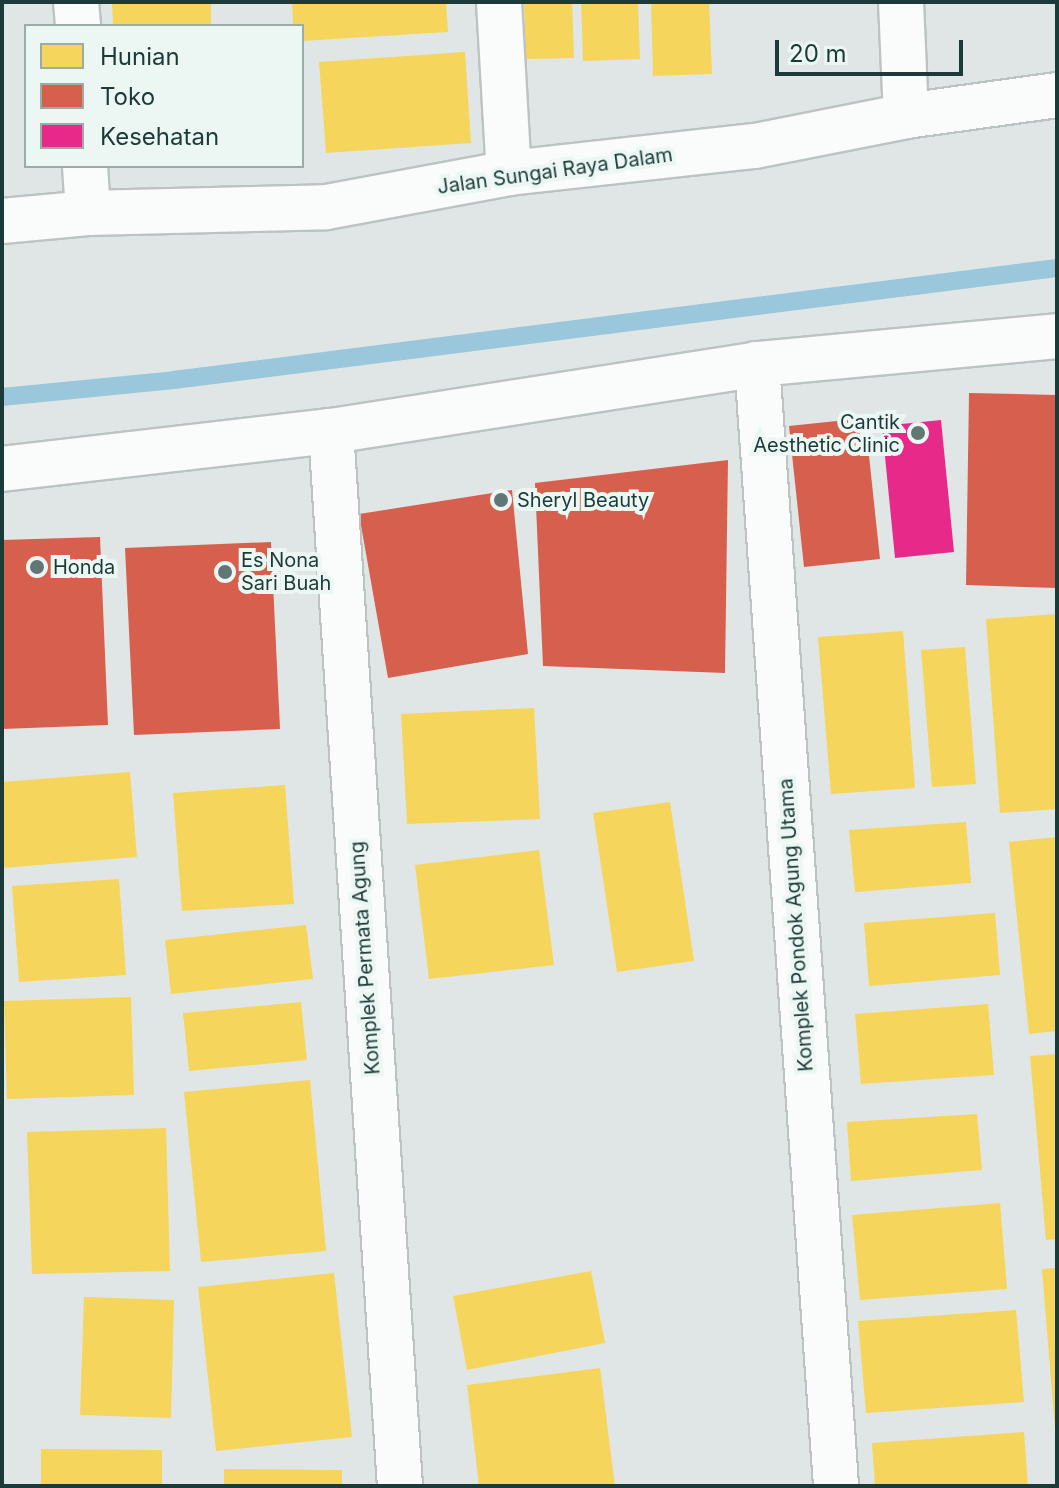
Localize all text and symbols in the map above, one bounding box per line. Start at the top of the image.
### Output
legend [24,24,304,168]
scale bar [779,24,967,74]
text: 20 m [789,39,847,68]
text: Hunian [100,42,180,71]
text: Toko [100,82,155,111]
text: Kesehatan [100,122,219,151]
street label: Jalan Sungai Raya Dalam [436,143,674,199]
place label: Cantik Aesthetic Clinic [753,410,900,457]
marker: Cantik Aesthetic Clinic [907,422,929,444]
place label: Sheryl Beauty [517,488,649,512]
marker: Sheryl Beauty [492,491,510,509]
place label: Es Nona Sari Buah [241,548,331,595]
place label: Honda [53,555,115,579]
marker: Honda [28,558,46,576]
marker: Es Nona Sari Buah [216,563,234,581]
street label: Komplek Pondok Agung Utama [774,778,818,1072]
street label: Komplek Permata Agung [345,840,385,1076]

